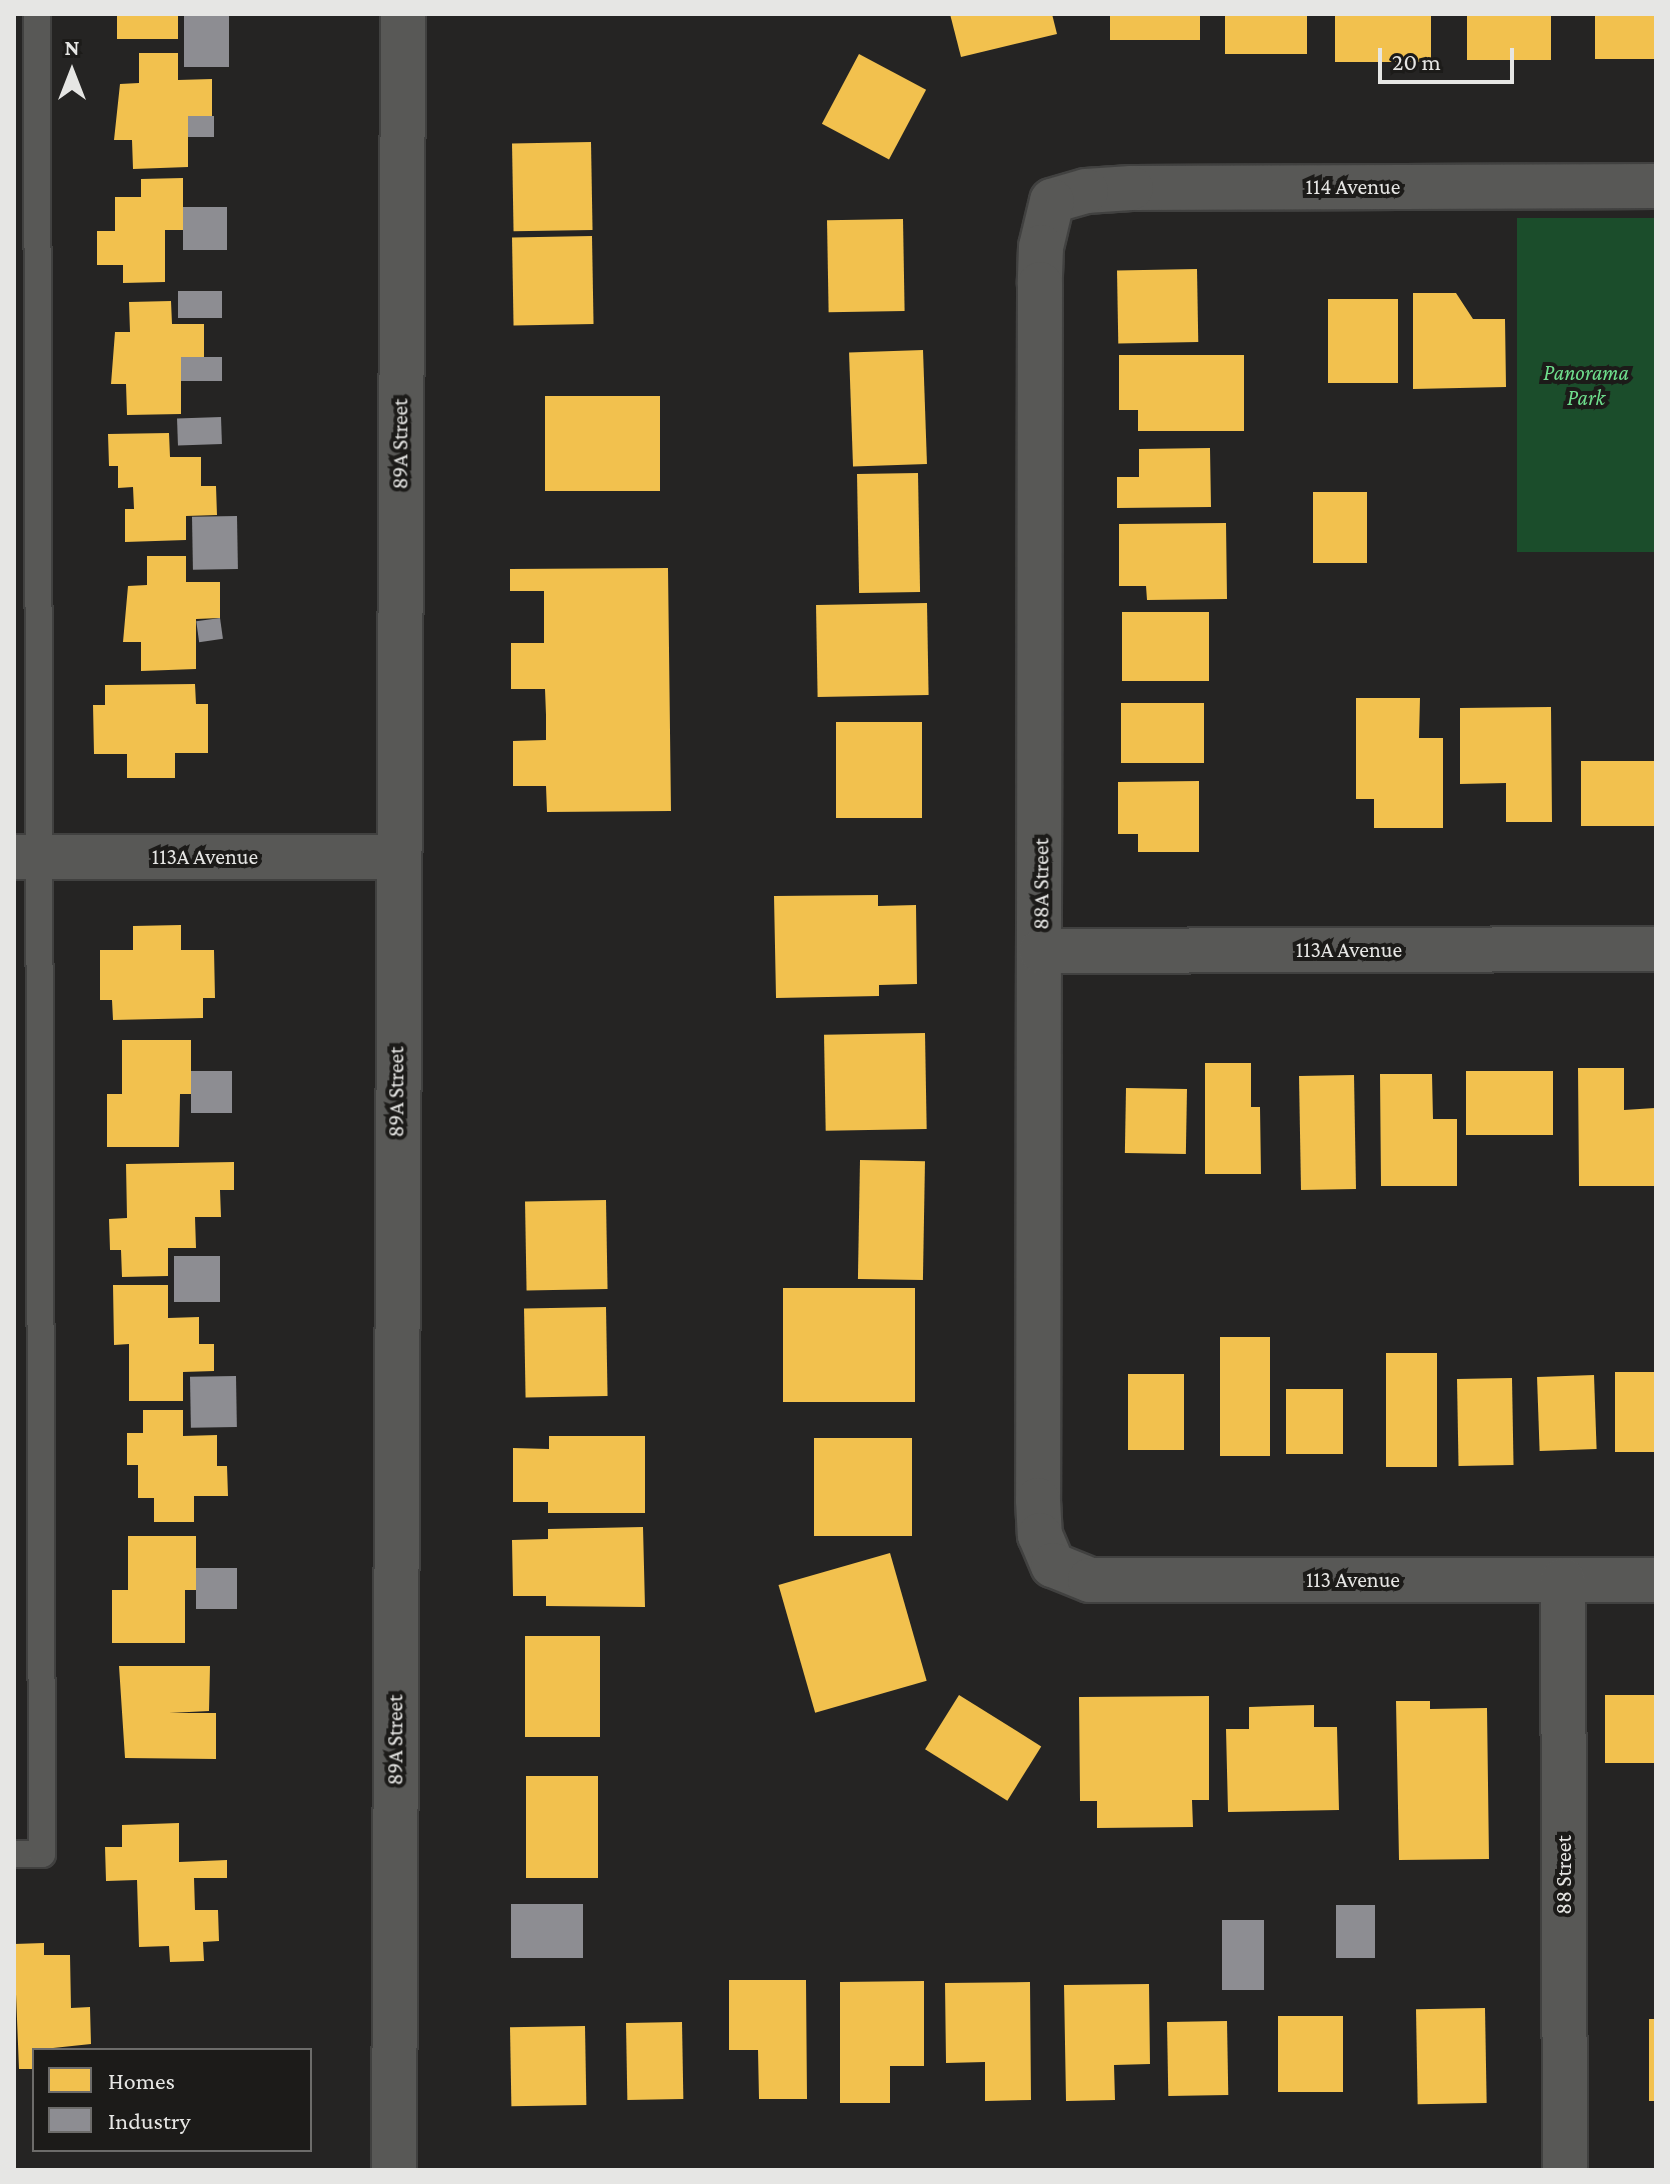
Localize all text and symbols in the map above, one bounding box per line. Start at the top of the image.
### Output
north arrow [32,32,112,112]
scale bar [1382,32,1518,82]
text: N [65,35,80,60]
text: 20 m [1392,48,1441,75]
street label: 114 Avenue [1306,174,1400,200]
park label: Panorama Park [1543,359,1629,410]
street label: 89A Street [387,399,413,489]
street label: 88A Street [1028,838,1054,930]
street label: 113A Avenue [152,844,258,870]
street label: 113A Avenue [1296,937,1402,963]
street label: 89A Street [383,1047,409,1137]
street label: 113 Avenue [1306,1567,1400,1593]
street label: 89A Street [382,1695,408,1785]
street label: 88 Street [1551,1835,1577,1915]
legend [32,2048,312,2152]
text: Homes [108,2067,175,2094]
text: Industry [108,2107,191,2134]

